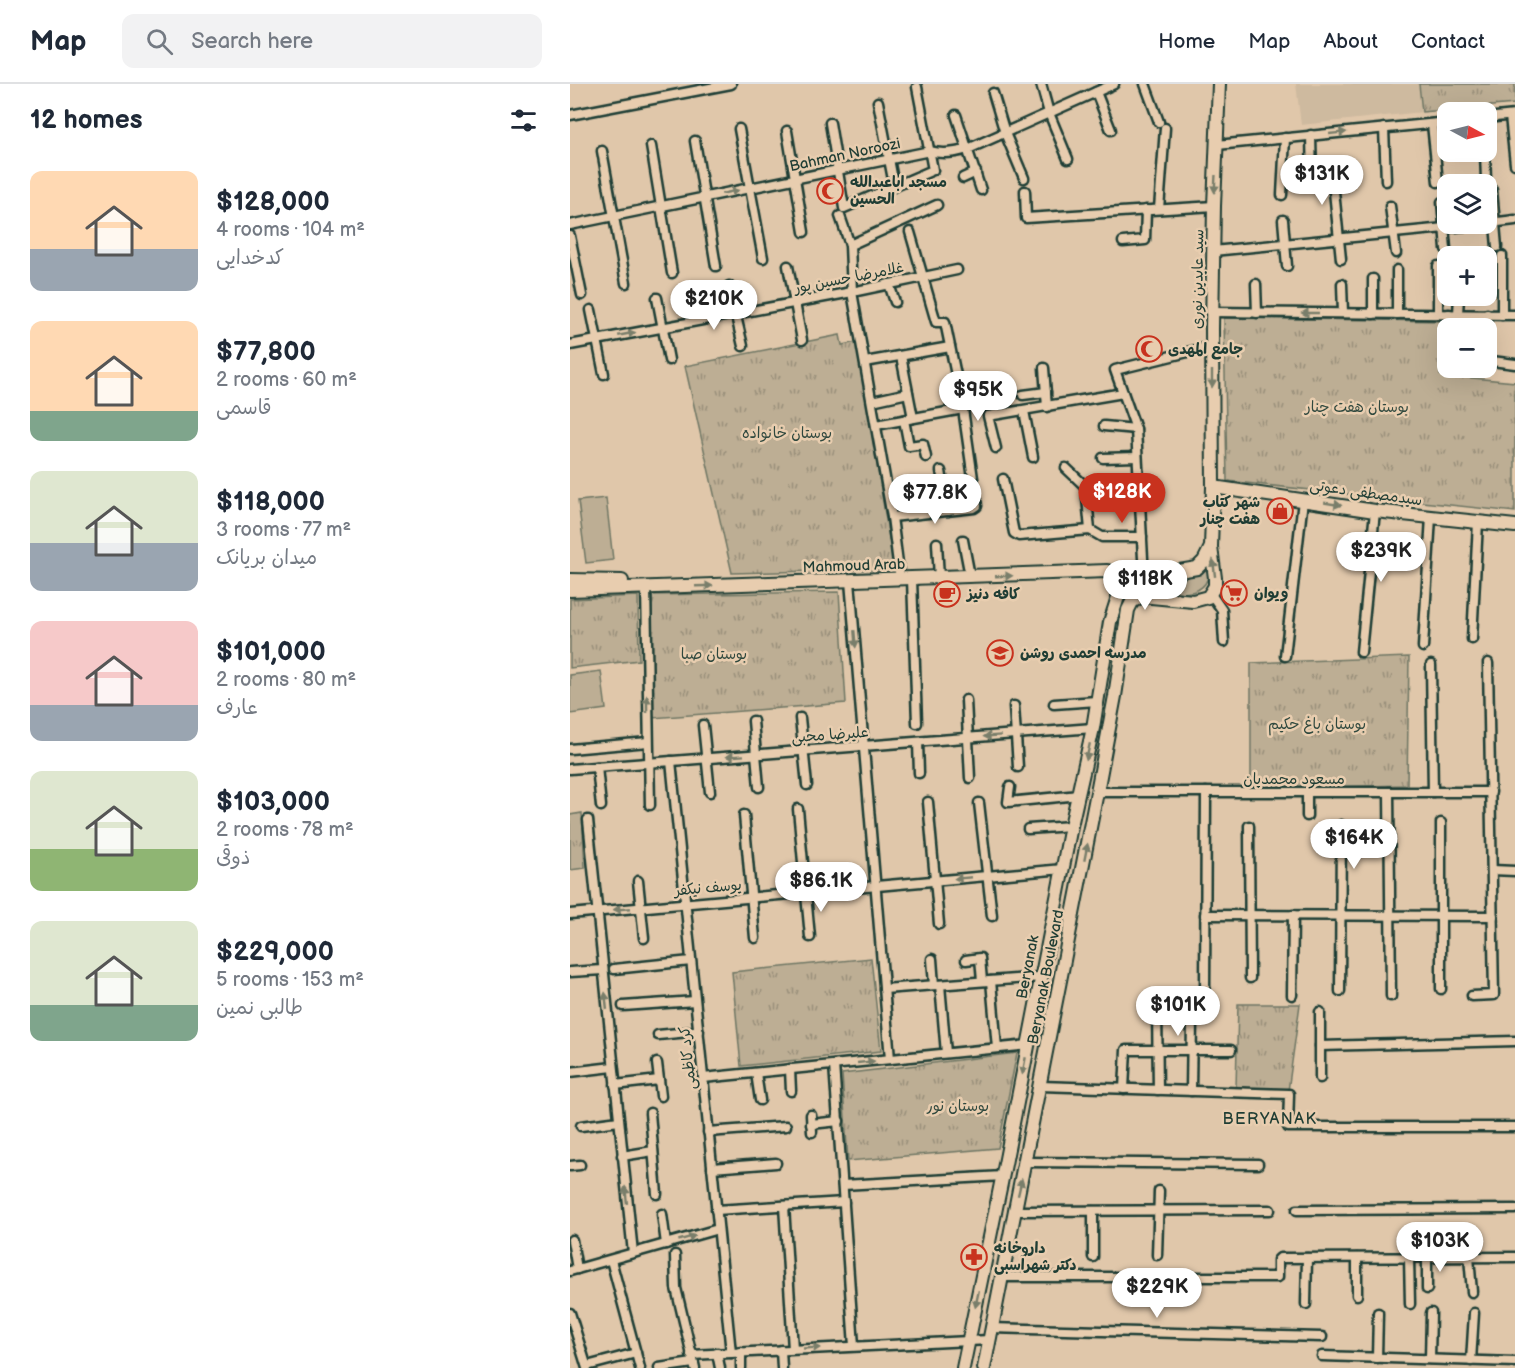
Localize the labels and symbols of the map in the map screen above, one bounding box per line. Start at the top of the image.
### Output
north arrow [1437,102,1497,162]
one-way arrow [1328,128,1347,138]
street label: Bahman Noroozi [788,134,902,176]
pin: $131K [1280,155,1364,206]
place label: مسجد اباعبدالله الحسین [850,173,947,209]
one-way arrow [1210,175,1219,194]
mosque icon: مسجد اباعبدالله الحسین [815,176,845,206]
one-way arrow [721,187,740,196]
street label: سید عابدین نوری [1188,229,1208,329]
street label: غلامرضا حسین پور [792,258,906,298]
pin: $210K [672,280,756,331]
one-way arrow [1300,308,1319,318]
one-way arrow [618,329,637,338]
mosque icon: جامع المهدی [1134,334,1164,364]
place label: جامع المهدی [1168,340,1243,360]
one-way arrow [1207,370,1217,389]
pin: $95K [942,371,1014,422]
park label: بوستان هفت چنار [1304,398,1409,417]
park label: بوستان خانواده [742,424,832,443]
pin: $128K [1080,473,1164,524]
pin: $77.8K [886,474,984,525]
street label: سیدمصطفی دعوتی [1309,476,1423,510]
place label: شهر کتاب هفت چنار [1199,493,1260,529]
shop icon: شهر کتاب هفت چنار [1265,496,1295,526]
one-way arrow [1324,500,1343,509]
pin: $239K [1339,532,1423,583]
street label: Mahmoud Arab [802,555,906,577]
one-way arrow [1209,559,1219,578]
pin: $118K [1103,560,1187,611]
one-way arrow [995,571,1014,580]
supermarket icon: ویوان [1219,578,1249,608]
cafe icon: کافه دنیز [932,579,962,609]
one-way arrow [695,581,714,591]
place label: ویوان [1254,584,1288,603]
place label: کافه دنیز [965,585,1020,604]
one-way arrow [850,630,859,649]
school or university icon: مدرسه احمدی روشن [985,638,1015,668]
place label: مدرسه احمدی روشن [1020,644,1147,663]
park label: بوستان صبا [681,645,747,664]
one-way arrow [642,695,652,714]
park label: بوستان باغ حکیم [1268,715,1366,736]
street label: علیرضا محبی [791,723,869,747]
one-way arrow [983,731,1002,741]
one-way arrow [1083,743,1092,762]
one-way arrow [726,751,745,761]
street label: مسعود محمدیان [1243,770,1345,789]
pin: $164K [1312,819,1396,870]
one-way arrow [1082,842,1091,861]
pin: $86.1K [772,862,870,913]
one-way arrow [953,873,972,883]
street label: یوسف نیکفر [672,876,743,901]
one-way arrow [612,904,631,914]
street label: Beryanak Boulevard [1024,908,1068,1046]
street label: Beryanak [1013,933,1044,1000]
pin: $101K [1136,986,1220,1037]
one-way arrow [601,992,611,1011]
street label: کرد کاظمی [675,1025,701,1091]
one-way arrow [856,1057,875,1067]
one-way arrow [1019,1057,1028,1076]
park label: بوستان نور [926,1097,989,1116]
district label: BERYANAK [1223,1110,1317,1129]
one-way arrow [1016,1177,1025,1196]
one-way arrow [622,1186,631,1205]
pin: $103K [1398,1222,1482,1273]
one-way arrow [678,1233,696,1242]
place label: داروخانه دکتر شهراسبی [994,1239,1076,1275]
pharmacy icon: داروخانه دکتر شهراسبی [959,1242,989,1272]
pin: $229K [1115,1268,1199,1319]
one-way arrow [972,1289,981,1308]
one-way arrow [803,1344,822,1353]

